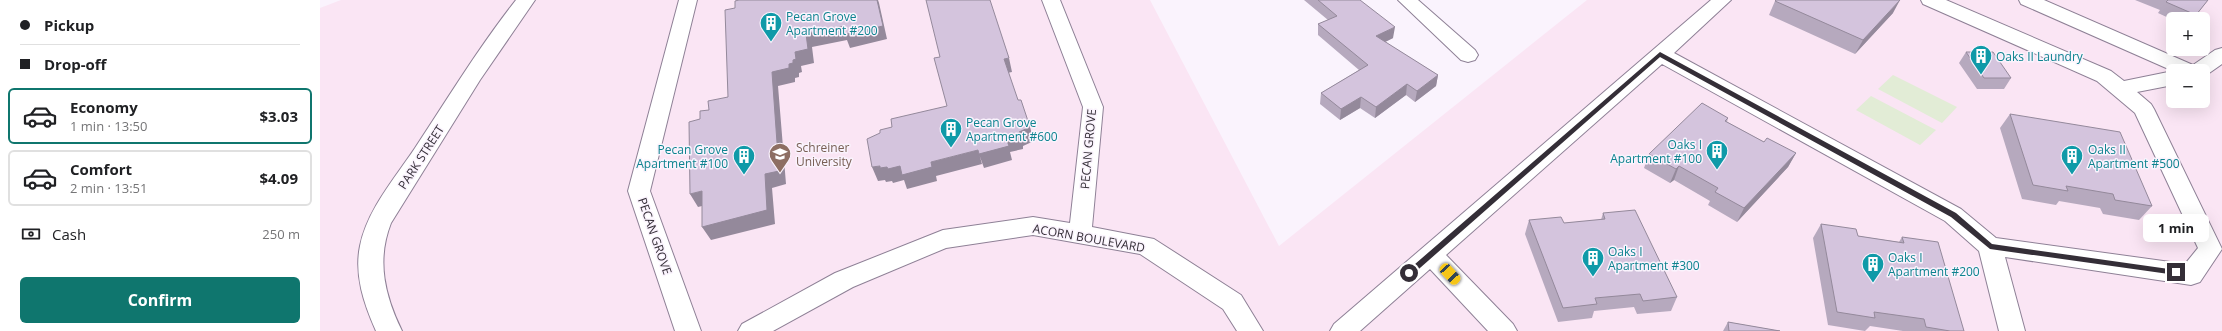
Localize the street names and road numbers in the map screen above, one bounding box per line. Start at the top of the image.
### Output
street label: PECAN GROVE [1076,108,1100,190]
street label: PARK STREET [394,121,448,192]
street label: PECAN GROVE [634,195,676,277]
street label: ACORN BOULEVARD [1032,220,1146,256]

